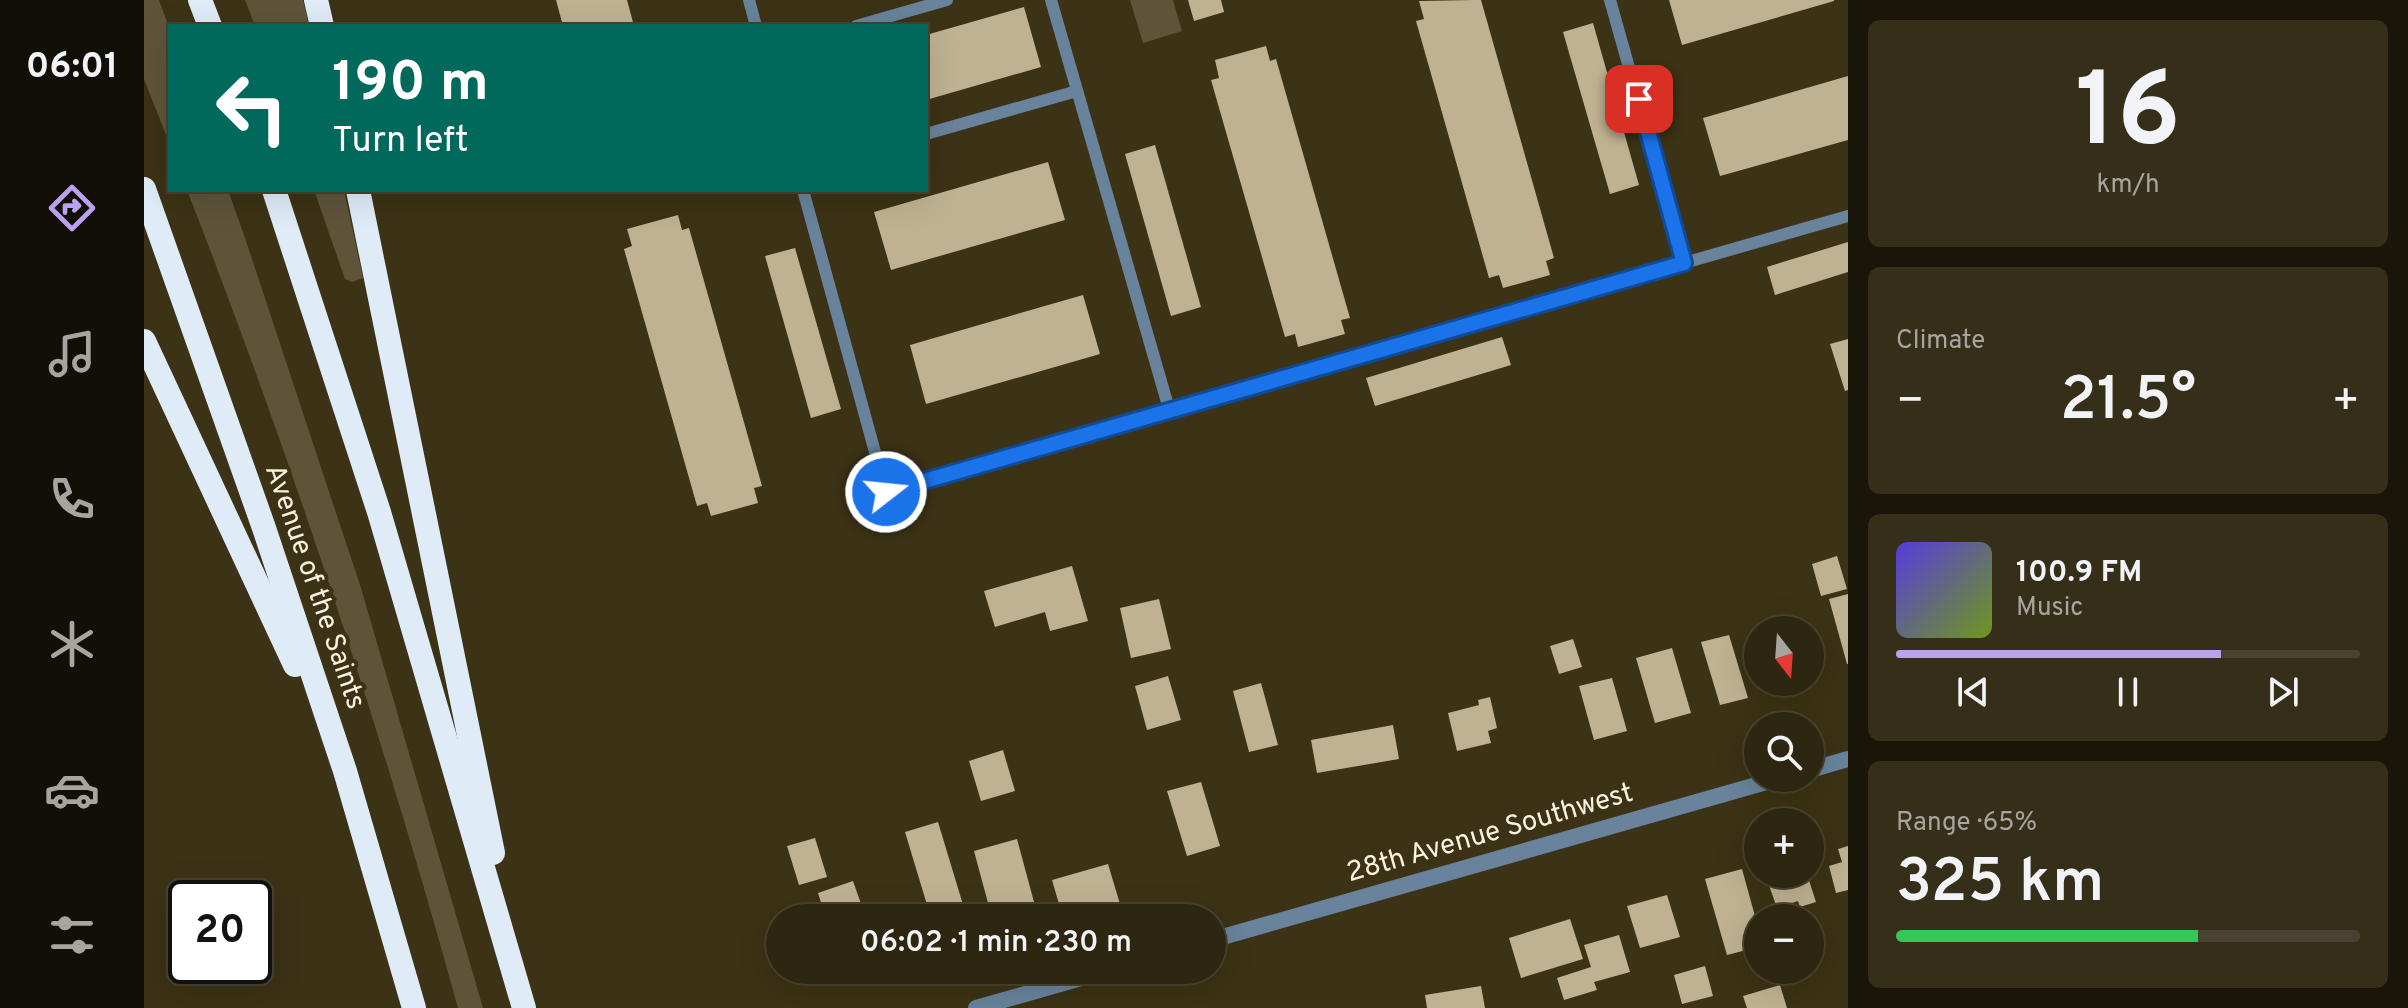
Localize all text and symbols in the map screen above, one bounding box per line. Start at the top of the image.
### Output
text: 06:01 [26,45,118,91]
text: 190 m [332,50,489,120]
text: 16 [2075,51,2181,183]
icon: left [200,56,304,160]
pin [1605,65,1673,133]
icon: arrive [1617,77,1661,121]
text: Turn left [332,119,469,165]
text: km/h [2096,169,2160,202]
icon: directions [44,180,100,236]
text: Climate [1896,325,1985,358]
icon: music [44,326,100,382]
text: 21.5° [2060,365,2196,441]
text: − [1896,375,1924,431]
text: + [2332,375,2360,431]
position arrow [844,450,928,534]
street label: Avenue of the Saints [255,460,373,714]
icon: phone [44,471,100,527]
text: 100.9 FM [2016,555,2142,592]
text: Music [2016,592,2083,625]
icon: climate [44,616,100,672]
north arrow [1744,616,1824,696]
map controls [1744,616,1824,984]
icon: previous [1951,670,1995,714]
icon: pause [2106,670,2150,714]
icon: next [2261,670,2305,714]
button: search [1744,712,1824,792]
icon: car [44,762,100,818]
street label: 28th Avenue Southwest [1343,776,1637,892]
text: Range · 65% [1896,807,2037,840]
button: + [1744,808,1824,888]
text: 325 km [1896,847,2104,923]
speed limit sign: 20 [168,880,272,984]
button: − [1744,904,1824,984]
icon: filters [44,907,100,963]
text: 06:02 · 1 min · 230 m [860,925,1132,962]

